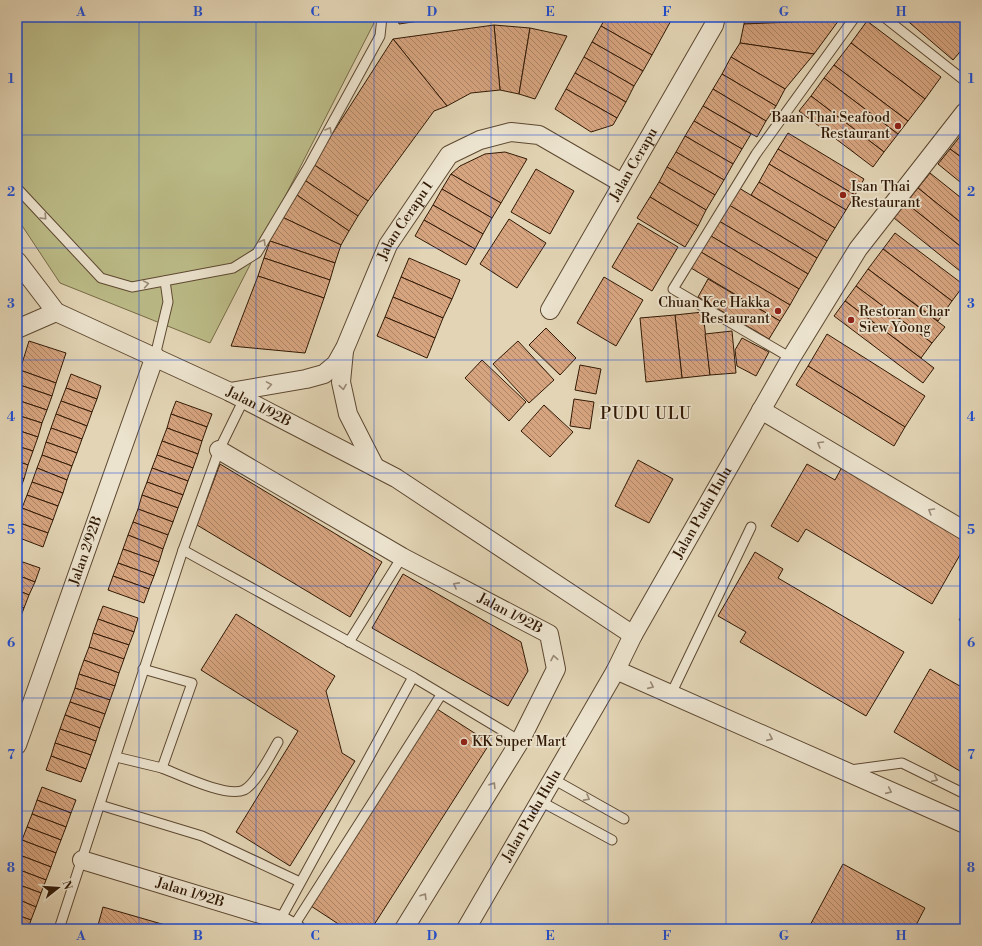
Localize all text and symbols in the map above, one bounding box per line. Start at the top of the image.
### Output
text: A [75,4,86,20]
text: B [193,4,203,20]
text: C [310,4,320,20]
text: D [427,4,437,20]
text: E [545,4,555,20]
text: F [662,4,672,20]
text: G [779,4,790,20]
text: H [896,4,907,20]
text: 1 [8,71,15,87]
text: 1 [968,71,975,87]
place label: Baan Thai Seafood Restaurant [771,109,890,143]
marker: Baan Thai Seafood Restaurant [893,121,903,131]
street label: Jalan Cerapu [605,125,662,205]
one-way arrow [325,126,332,134]
street label: Jalan Cerapu 1 [373,178,437,264]
place label: Isan Thai Restaurant [851,178,921,212]
text: 2 [7,184,15,200]
text: 2 [967,184,975,200]
marker: Isan Thai Restaurant [838,190,848,200]
one-way arrow [39,212,47,220]
one-way arrow [259,239,266,246]
one-way arrow [143,281,149,289]
place label: Chuan Kee Hakka Restaurant [658,294,771,328]
text: 3 [7,296,15,312]
text: 3 [967,296,975,312]
place label: Restoran Char Siew Yoong [859,303,950,337]
marker: Chuan Kee Hakka Restaurant [773,306,783,316]
marker: Restoran Char Siew Yoong [846,315,856,325]
one-way arrow [266,381,272,390]
street label: Jalan 1/92B [223,382,294,431]
one-way arrow [338,384,346,390]
district label: PUDU ULU [600,404,692,424]
text: 4 [7,409,16,425]
text: 4 [967,409,976,425]
one-way arrow [817,442,824,449]
street label: Jalan Pudu Hulu [669,463,736,563]
one-way arrow [928,508,935,515]
street label: Jalan 2/92B [65,514,106,589]
text: 5 [7,522,15,538]
text: 5 [967,522,975,538]
one-way arrow [453,582,460,590]
street label: Jalan 1/92B [474,589,546,638]
text: 6 [7,635,15,651]
text: 6 [967,635,975,651]
one-way arrow [550,655,559,661]
one-way arrow [648,681,655,689]
place label: KK Super Mart [472,733,566,751]
one-way arrow [766,733,773,741]
marker: KK Super Mart [459,737,469,747]
text: 7 [7,747,15,763]
text: 7 [967,747,975,763]
street label: Jalan Pudu Hulu [497,766,565,866]
one-way arrow [931,775,938,782]
one-way arrow [488,782,495,789]
one-way arrow [885,786,892,794]
one-way arrow [583,794,590,801]
text: 8 [7,860,15,876]
text: 8 [967,860,975,876]
north arrow [38,868,78,908]
street label: Jalan 1/92B [153,874,227,912]
text: N [59,879,75,892]
one-way arrow [419,893,427,900]
text: A [75,928,86,944]
text: B [193,928,203,944]
text: C [310,928,320,944]
text: D [427,928,437,944]
text: E [545,928,555,944]
text: F [662,928,672,944]
text: G [779,928,790,944]
text: H [896,928,907,944]

